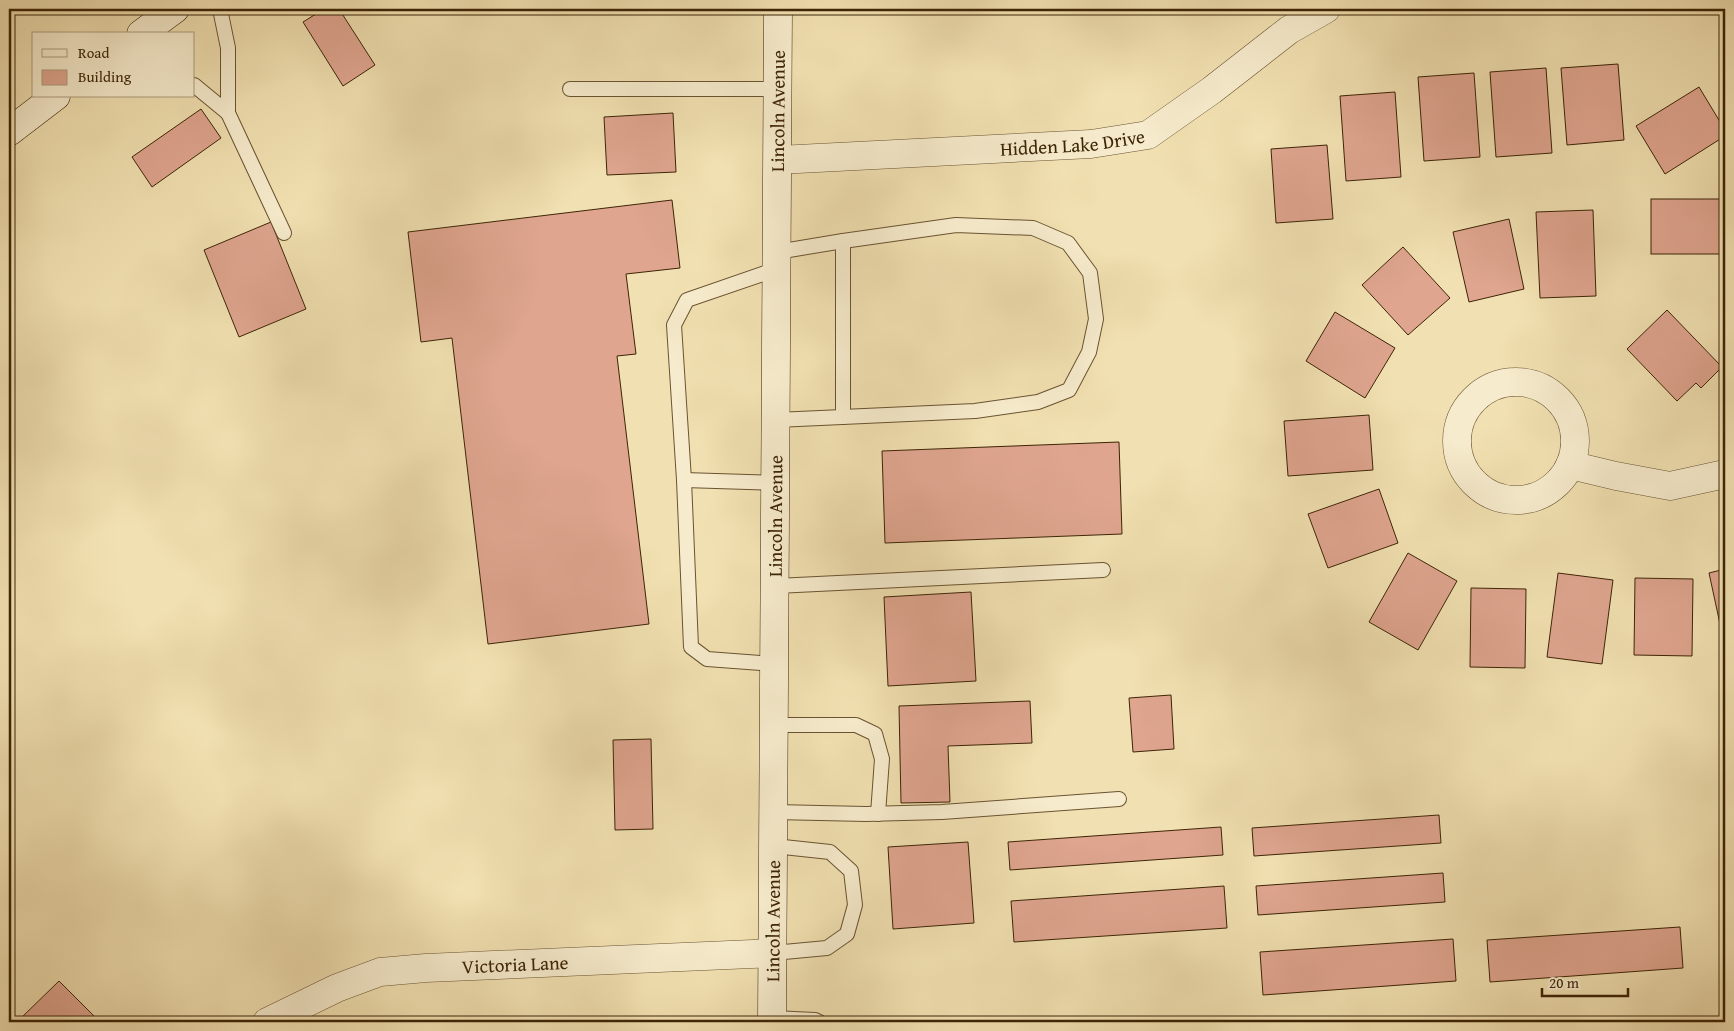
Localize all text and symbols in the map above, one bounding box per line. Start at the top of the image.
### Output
legend [32,32,195,98]
text: Road [78,42,109,63]
street label: Lincoln Avenue [763,50,792,172]
text: Building [78,66,132,87]
street label: Hidden Lake Drive [999,122,1147,163]
street label: Lincoln Avenue [761,455,789,577]
street label: Lincoln Avenue [758,860,787,982]
street label: Victoria Lane [461,948,569,980]
scale bar [1542,966,1628,998]
text: 20 m [1549,972,1580,993]

